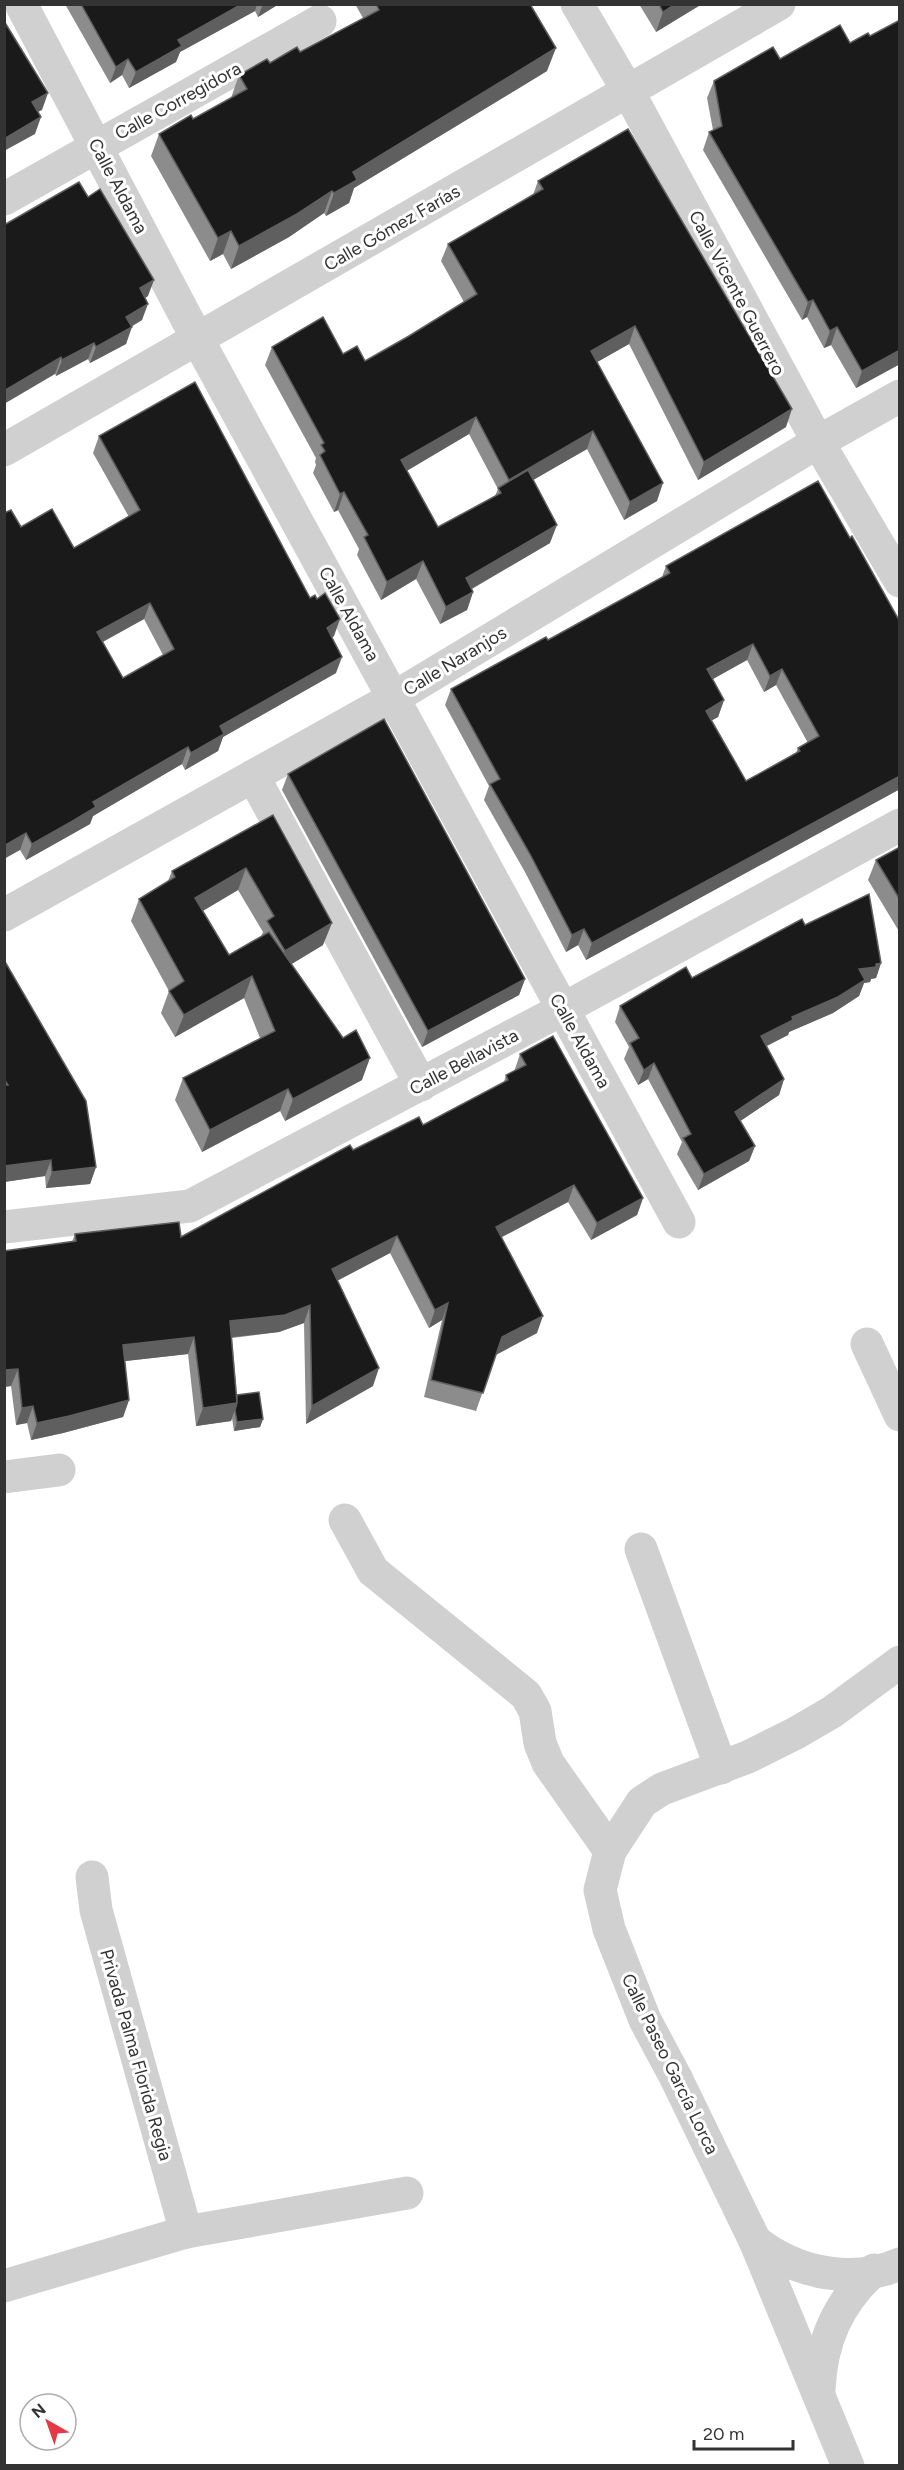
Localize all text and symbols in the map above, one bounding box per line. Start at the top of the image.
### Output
street label: Calle Corregidora [111,57,245,145]
street label: Calle Aldama [84,135,152,237]
street label: Calle Gómez Farías [320,180,464,276]
street label: Calle Vicente Guerrero [684,207,790,379]
street label: Calle Aldama [314,563,384,665]
street label: Calle Naranjos [399,622,511,700]
street label: Calle Aldama [545,990,615,1092]
street label: Calle Bellavista [406,1024,522,1100]
street label: Privada Palma Florida Regia [95,1947,177,2163]
street label: Calle Paseo García Lorca [617,1970,723,2158]
north arrow [18,2392,78,2452]
text: N [28,2400,50,2422]
scale bar [694,2413,793,2451]
text: 20 m [703,2423,744,2445]

